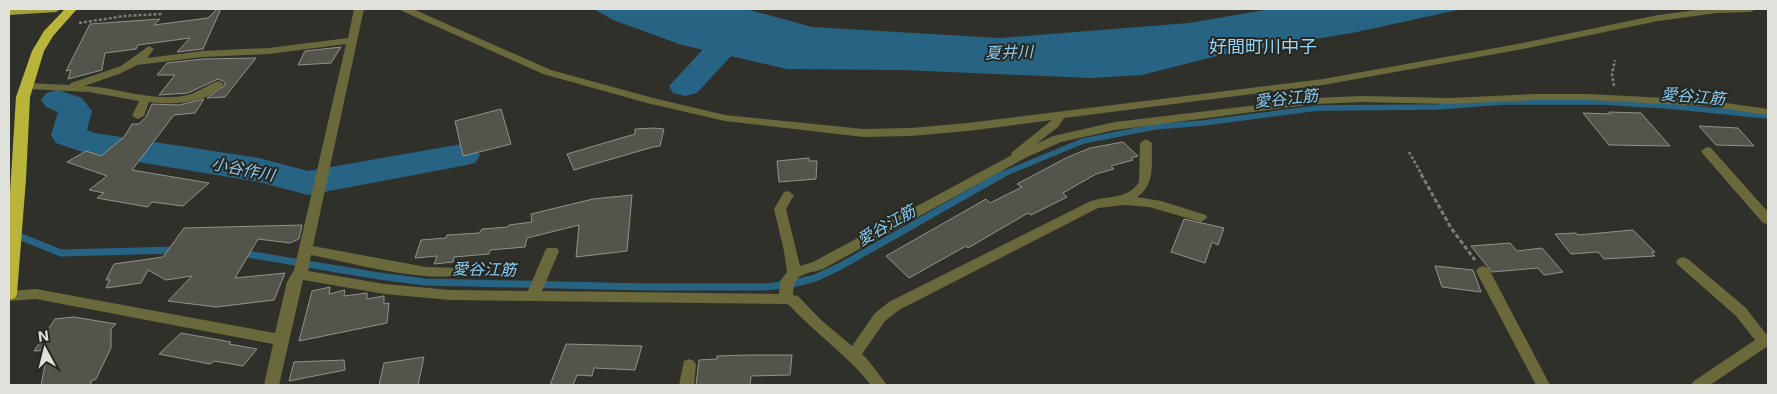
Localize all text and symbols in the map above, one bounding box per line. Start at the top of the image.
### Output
district label: 好間町川中子 [1209,36,1317,57]
water label: 夏井川 [985,41,1035,63]
water label: 愛谷江筋 [1660,83,1729,109]
water label: 愛谷江筋 [1253,84,1322,111]
water label: 小谷作川 [210,153,278,185]
water label: 愛谷江筋 [853,199,921,250]
water label: 愛谷江筋 [452,258,519,280]
north arrow [20,324,70,374]
text: N [37,327,50,345]

